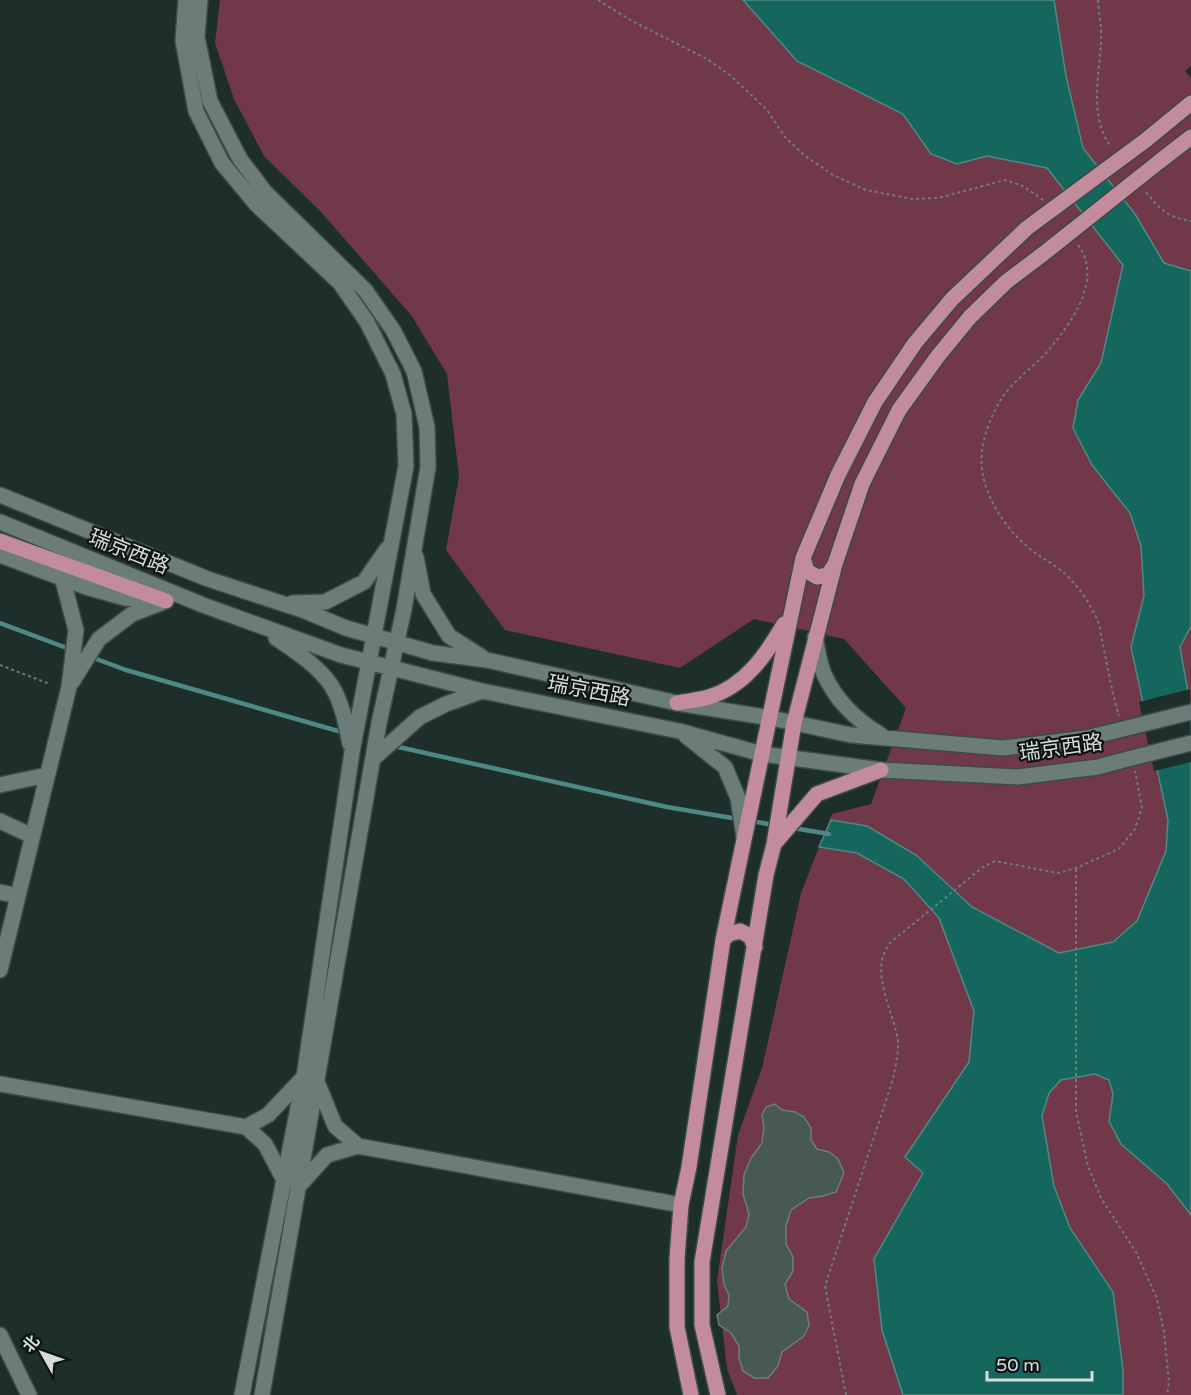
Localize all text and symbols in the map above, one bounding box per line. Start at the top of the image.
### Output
street label: 瑞京西路 [85,525,173,579]
street label: 瑞京西路 [545,671,633,711]
street label: 瑞京西路 [1018,730,1104,766]
north arrow [12,1323,72,1383]
text: 北 [18,1331,44,1357]
scale bar [987,1344,1092,1382]
text: 50 m [996,1354,1040,1376]

